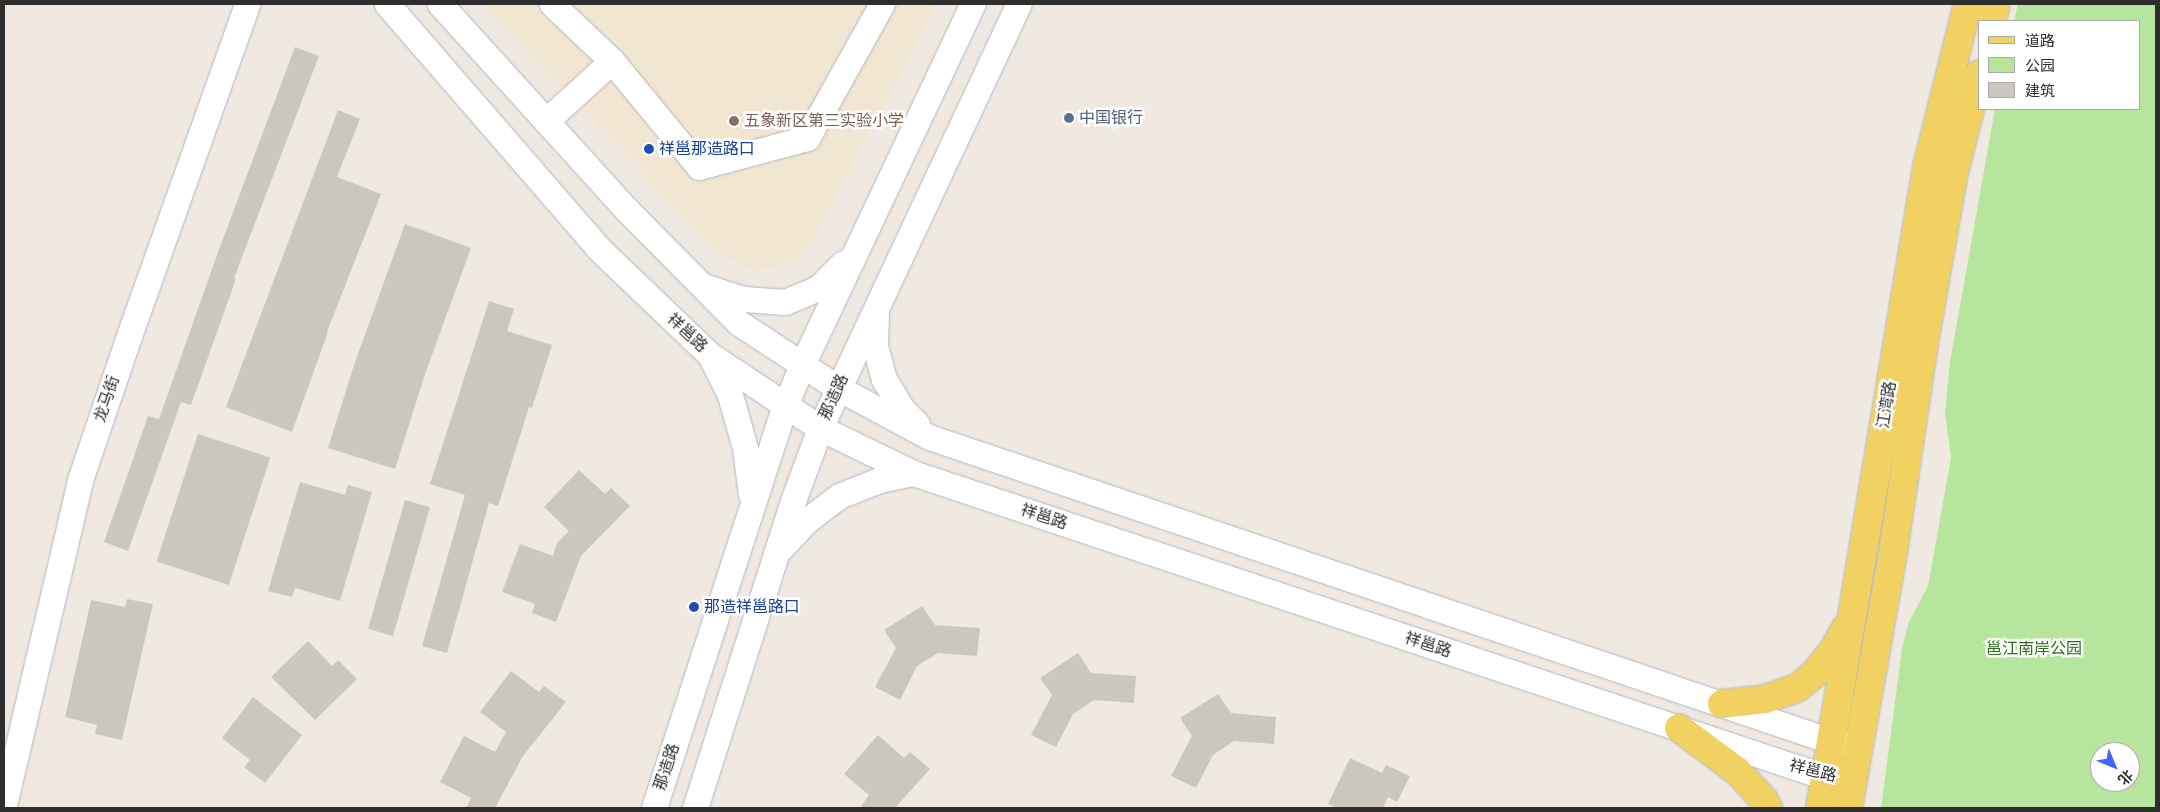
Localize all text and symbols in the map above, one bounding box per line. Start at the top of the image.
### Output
legend [1978,20,2140,110]
text: 道路 [2025,32,2055,50]
text: 公园 [2025,57,2055,75]
text: 建筑 [2025,82,2055,100]
place label: 中国银行 [1079,108,1143,128]
place label: 五象新区第三实验小学 [744,111,904,131]
marker: 中国银行 [1063,112,1075,124]
marker: 五象新区第三实验小学 [728,115,740,127]
place label: 祥邕那造路口 [659,139,755,159]
marker: 祥邕那造路口 [643,143,655,155]
street label: 祥邕路 [663,310,711,356]
street label: 那造路 [815,371,853,423]
street label: 龙马街 [90,373,124,425]
street label: 江湾路 [1874,380,1900,430]
street label: 祥邕路 [1018,500,1070,534]
place label: 那造祥邕路口 [704,597,800,617]
marker: 那造祥邕路口 [688,601,700,613]
street label: 祥邕路 [1402,628,1454,662]
park label: 邕江南岸公园 [1986,639,2082,659]
street label: 那造路 [650,741,684,793]
north arrow [2090,742,2140,792]
street label: 祥邕路 [1787,756,1839,786]
text: 北 [2114,766,2136,788]

